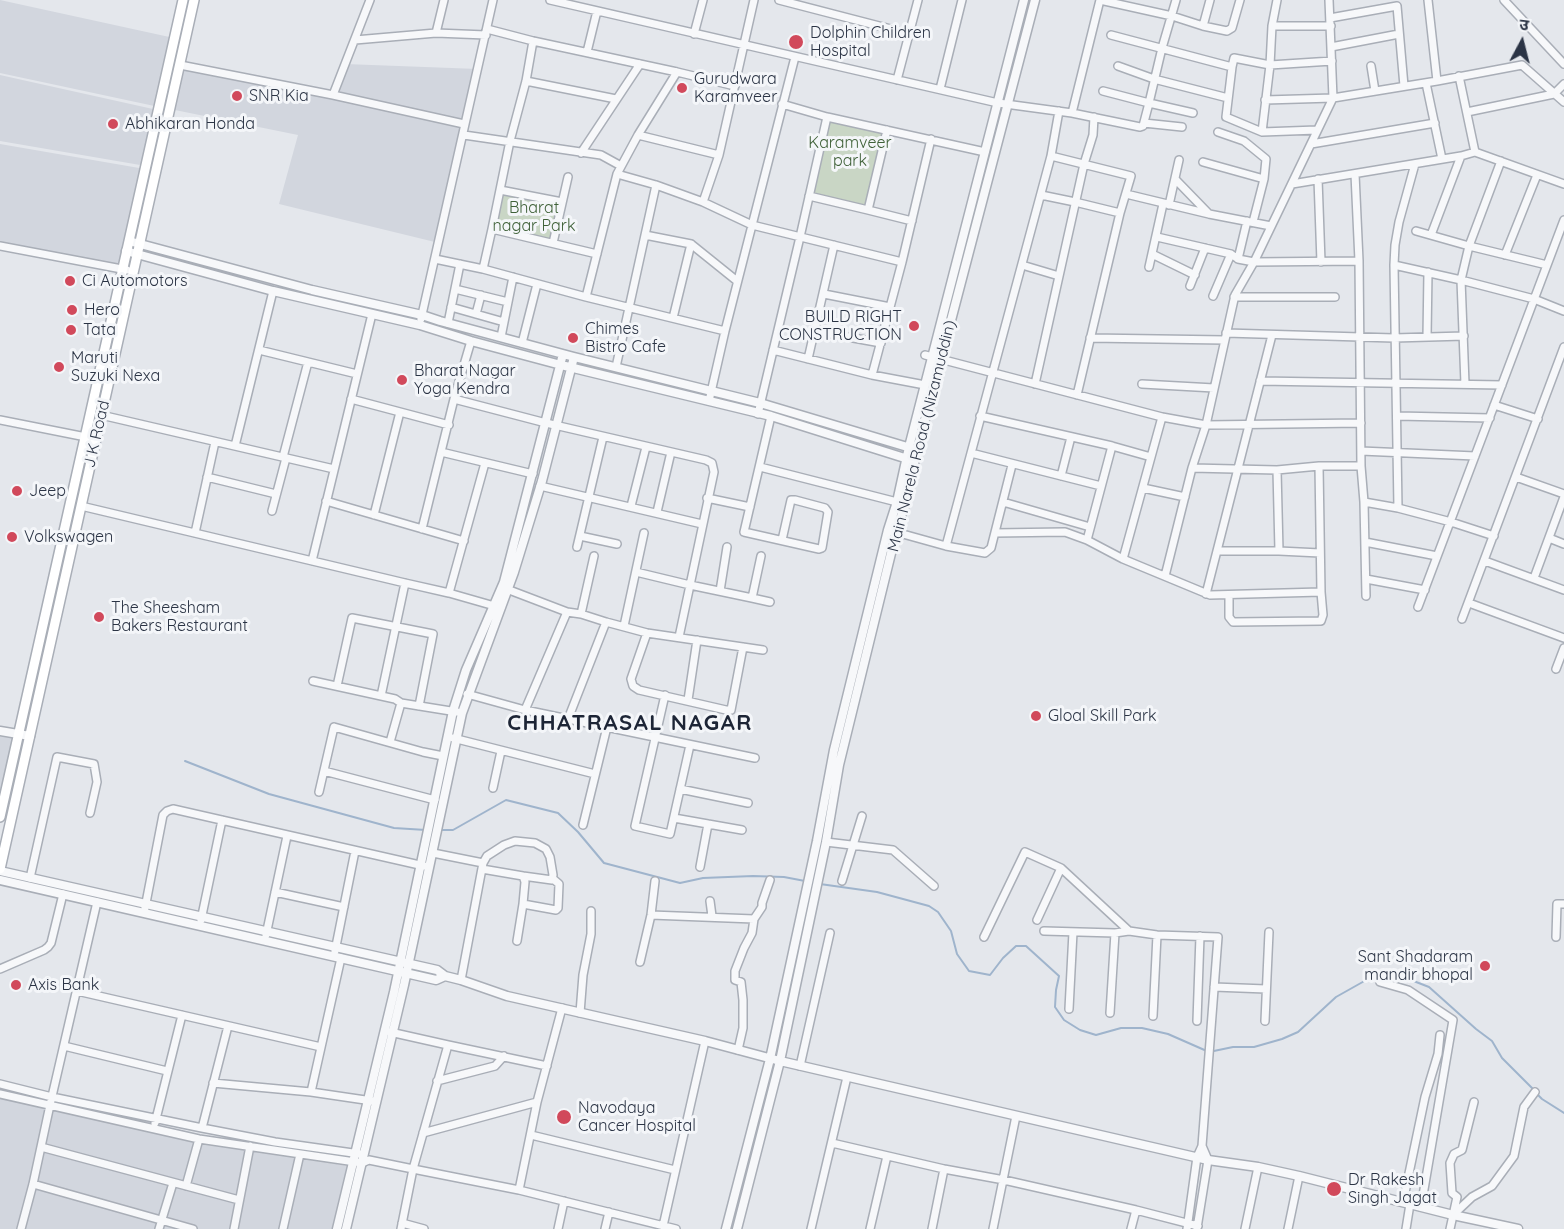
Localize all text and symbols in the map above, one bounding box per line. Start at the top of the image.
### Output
north arrow [1492,12,1552,72]
text: उ [1518,14,1530,35]
place label: Dolphin Children Hospital [810,23,931,61]
marker: Dolphin Children Hospital [787,33,805,51]
place label: Gurudwara Karamveer [694,69,777,107]
marker: Gurudwara Karamveer [675,81,689,95]
place label: SNR Kia [249,86,309,106]
marker: SNR Kia [230,89,244,103]
place label: Abhikaran Honda [125,114,255,134]
marker: Abhikaran Honda [106,117,120,131]
park label: Karamveer park [808,133,892,171]
park label: Bharat nagar Park [493,198,575,236]
place label: Ci Automotors [82,271,187,291]
marker: Ci Automotors [63,274,77,288]
place label: Hero [84,300,120,320]
marker: Hero [65,303,79,317]
place label: BUILD RIGHT CONSTRUCTION [779,307,902,345]
street label: Main Narela Road (Nizamuddin) [884,318,960,554]
place label: Chimes Bistro Cafe [585,319,666,357]
marker: BUILD RIGHT CONSTRUCTION [907,319,921,333]
place label: Tata [83,320,116,340]
marker: Tata [64,323,78,337]
marker: Chimes Bistro Cafe [566,331,580,345]
place label: Maruti Suzuki Nexa [71,348,160,386]
marker: Maruti Suzuki Nexa [52,360,66,374]
place label: Bharat Nagar Yoga Kendra [414,361,516,399]
marker: Bharat Nagar Yoga Kendra [395,373,409,387]
street label: J K Road [80,399,114,469]
place label: Jeep [29,481,66,501]
marker: Jeep [10,484,24,498]
place label: Volkswagen [24,527,113,547]
marker: Volkswagen [5,530,19,544]
place label: The Sheesham Bakers Restaurant [111,598,248,636]
marker: The Sheesham Bakers Restaurant [92,610,106,624]
place label: Gloal Skill Park [1048,706,1157,726]
marker: Gloal Skill Park [1029,709,1043,723]
district label: CHHATRASAL NAGAR [507,710,753,736]
place label: Sant Shadaram mandir bhopal [1358,947,1473,985]
marker: Sant Shadaram mandir bhopal [1478,959,1492,973]
place label: Axis Bank [28,975,99,995]
marker: Axis Bank [9,978,23,992]
place label: Navodaya Cancer Hospital [578,1098,696,1136]
marker: Navodaya Cancer Hospital [555,1108,573,1126]
place label: Dr Rakesh Singh Jagat [1348,1170,1437,1208]
marker: Dr Rakesh Singh Jagat [1325,1180,1343,1198]

